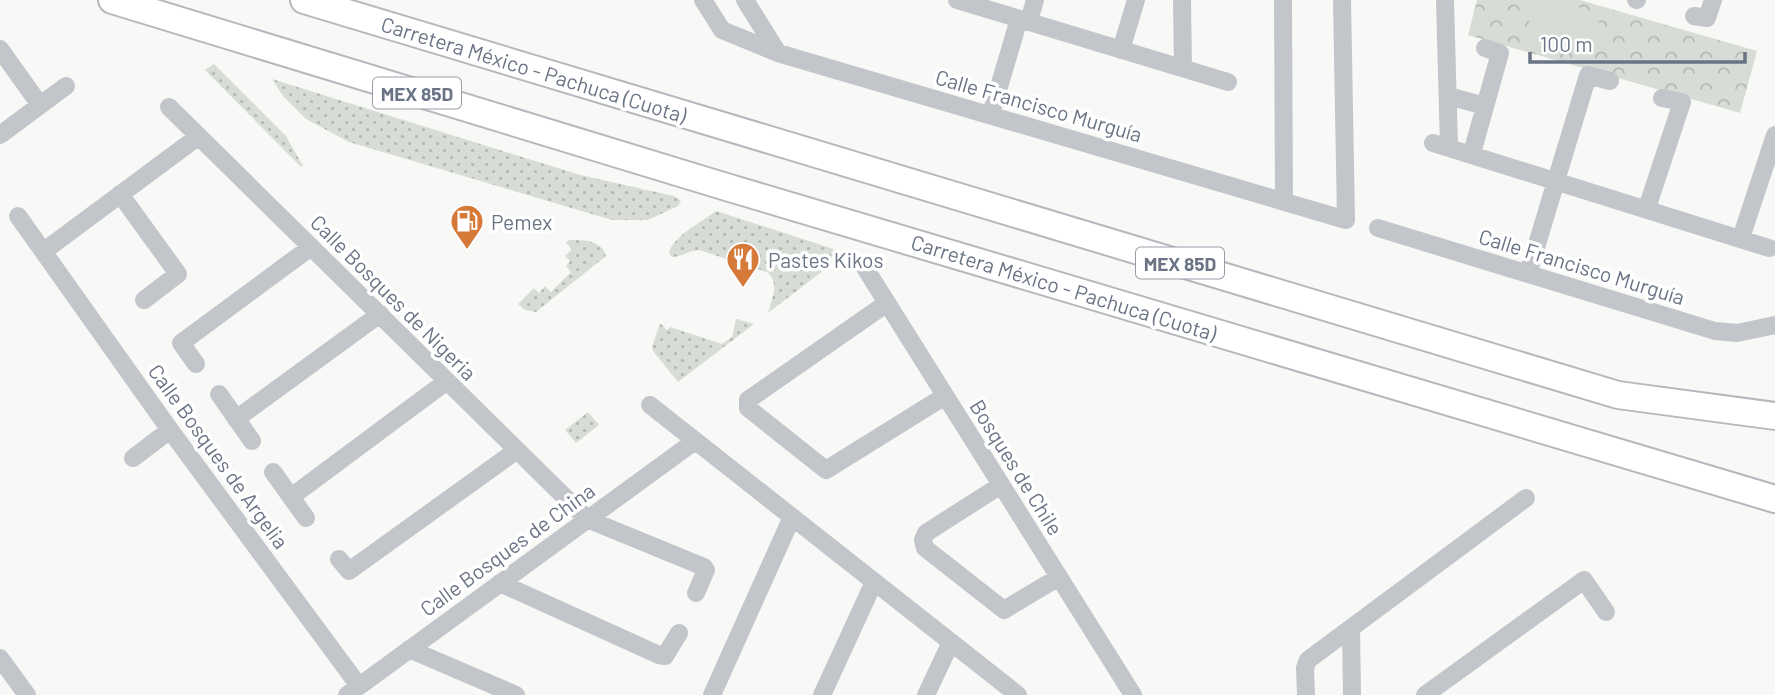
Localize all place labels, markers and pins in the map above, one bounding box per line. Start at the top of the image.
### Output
fuel station icon: Pemex [448,202,486,251]
place label: Pemex [491,209,552,234]
restaurant icon: Pastes Kikos [724,240,762,289]
place label: Pastes Kikos [768,247,884,272]

